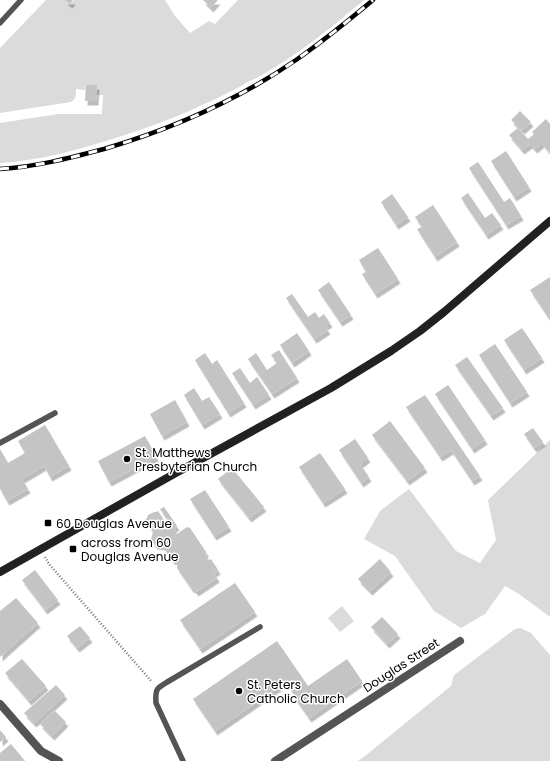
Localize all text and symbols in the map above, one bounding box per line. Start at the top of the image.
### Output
place label: St. Matthews Presbyterian Church [135,444,257,475]
marker: St. Matthews Presbyterian Church [122,454,132,464]
place label: 60 Douglas Avenue [56,515,172,532]
marker: 60 Douglas Avenue [43,518,53,528]
place label: across from 60 Douglas Avenue [81,534,179,565]
marker: across from 60 Douglas Avenue [68,544,78,554]
street label: Douglas Street [360,634,442,696]
place label: St. Peters Catholic Church [247,676,345,707]
marker: St. Peters Catholic Church [234,686,244,696]

